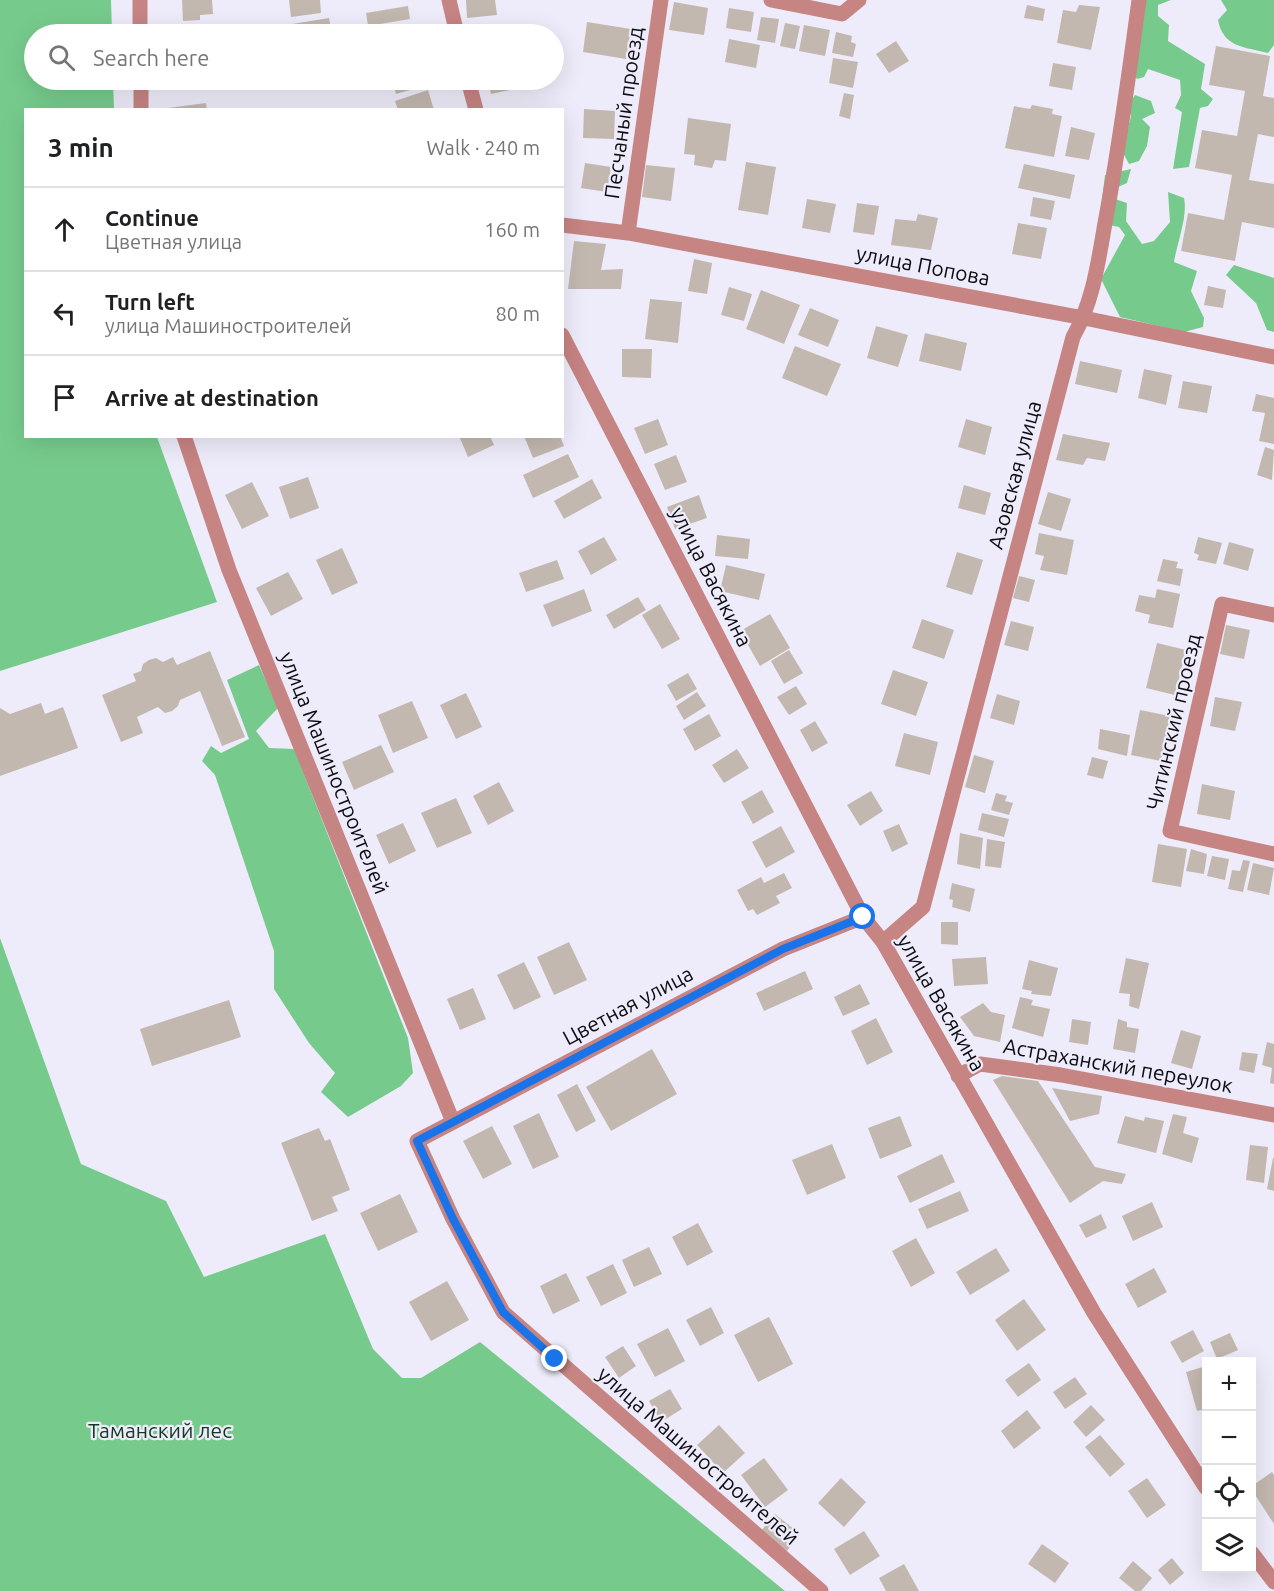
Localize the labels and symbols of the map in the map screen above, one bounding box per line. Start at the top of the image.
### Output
street label: Песчаный проезд [599,25,647,200]
street label: улица Попова [854,240,992,290]
street label: Азовская улица [983,398,1045,552]
street label: улица Васякина [666,503,757,651]
street label: Читинский проезд [1141,631,1205,812]
street label: улица Машиностроителей [275,648,395,897]
route start [849,903,875,929]
street label: улица Васякина [893,930,991,1075]
street label: Цветная улица [558,961,697,1049]
street label: Астраханский переулок [1002,1033,1235,1097]
route end [541,1345,567,1371]
street label: улица Машиностроителей [593,1361,804,1549]
park label: Таманский лес [88,1418,232,1442]

